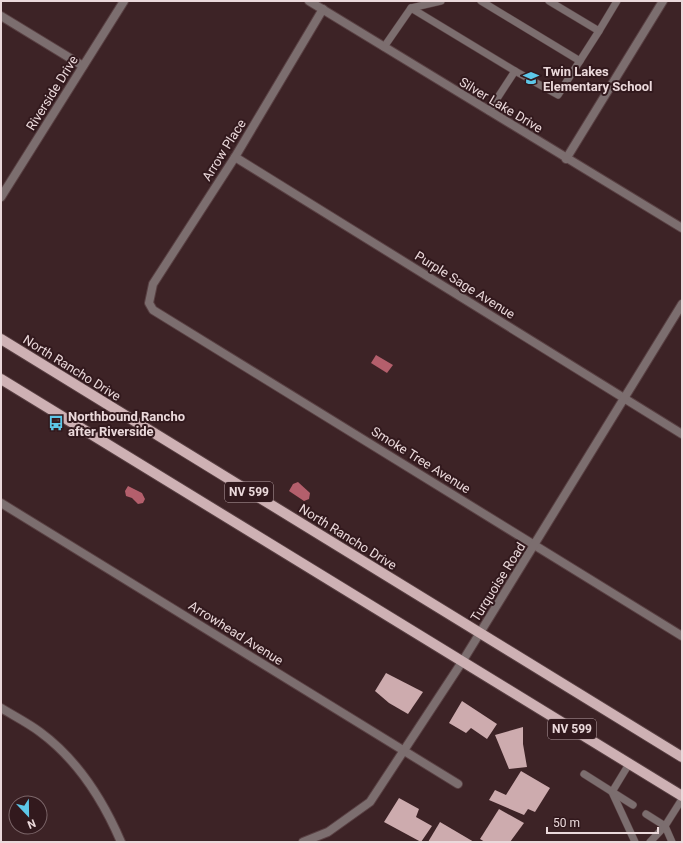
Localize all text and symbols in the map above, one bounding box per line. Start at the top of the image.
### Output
street label: Riverside Drive [23,53,81,133]
place label: Twin Lakes Elementary School [543,64,653,94]
school or university icon: Twin Lakes Elementary School [522,69,540,87]
street label: Silver Lake Drive [457,74,546,136]
street label: Arrow Place [199,116,249,184]
street label: Purple Sage Avenue [412,248,518,322]
street label: North Rancho Drive [20,332,124,404]
place label: Northbound Rancho after Riverside [68,409,185,439]
bus stop icon: Northbound Rancho after Riverside [47,414,65,432]
street label: Smoke Tree Avenue [369,423,473,497]
road number: NV 599 [225,482,273,502]
street label: North Rancho Drive [296,501,400,573]
street label: Turquoise Road [468,540,528,624]
street label: Arrowhead Avenue [186,598,286,668]
road number: NV 599 [548,719,596,739]
north arrow [8,795,48,835]
scale bar [547,809,658,835]
text: N [25,816,38,831]
text: 50 m [553,816,580,830]

